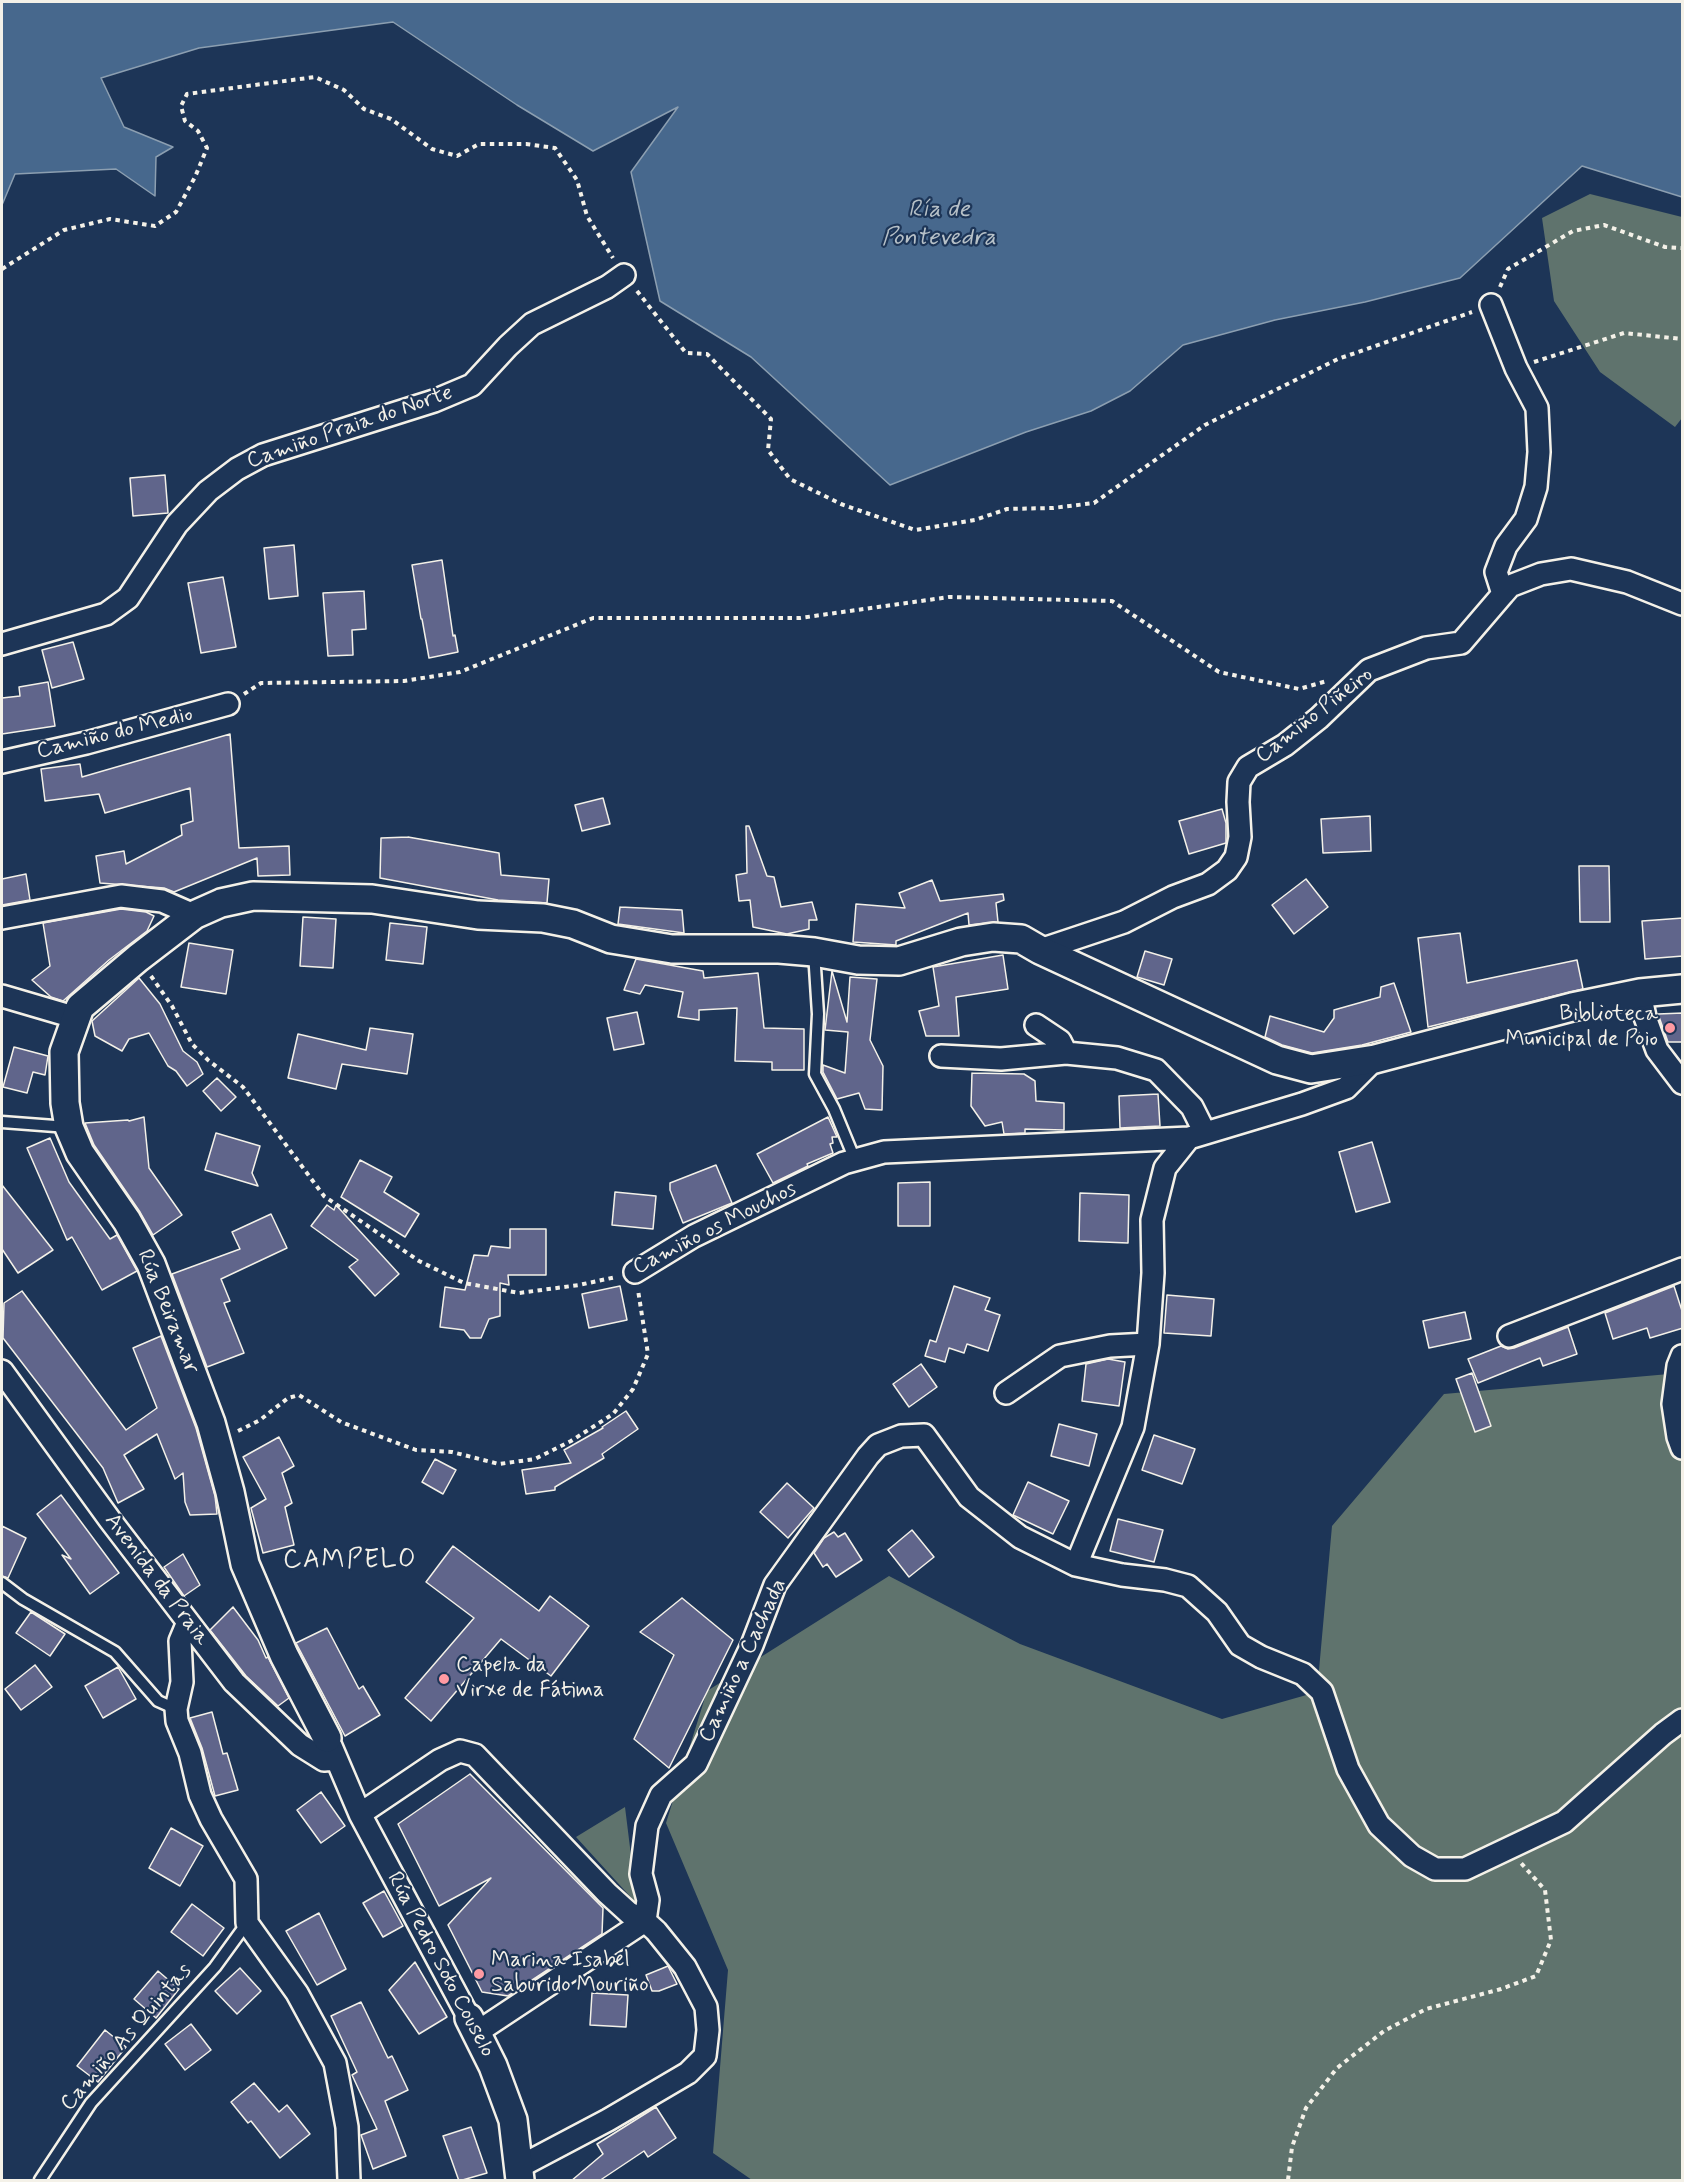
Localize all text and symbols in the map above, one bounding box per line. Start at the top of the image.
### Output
water label: Ría de Pontevedra [882,197,996,253]
street label: Camiño Praia do Norte [244,380,456,476]
street label: Camiño Piñeiro [1251,662,1379,770]
street label: Camiño do Medio [34,702,196,766]
place label: Biblioteca Municipal de Poio [1505,1002,1658,1054]
marker: Biblioteca Municipal de Poio [1663,1021,1677,1035]
street label: Camiño os Mouchos [629,1176,801,1282]
street label: Rúa Beiramar [130,1246,204,1378]
street label: Avenida da Praia [98,1509,214,1651]
district label: CAMPELO [281,1546,419,1578]
street label: Camiño a Cachada [694,1575,794,1747]
place label: Capela da Virxe de Fátima [456,1653,604,1705]
marker: Capela da Virxe de Fátima [437,1672,451,1686]
street label: Rúa Pedro Soto Couselo [380,1868,500,2062]
place label: Marina Isabel Saburido Mouriño [491,1948,649,2000]
street label: Camiño As Quintas [56,1959,198,2117]
marker: Marina Isabel Saburido Mouriño [472,1967,486,1981]

